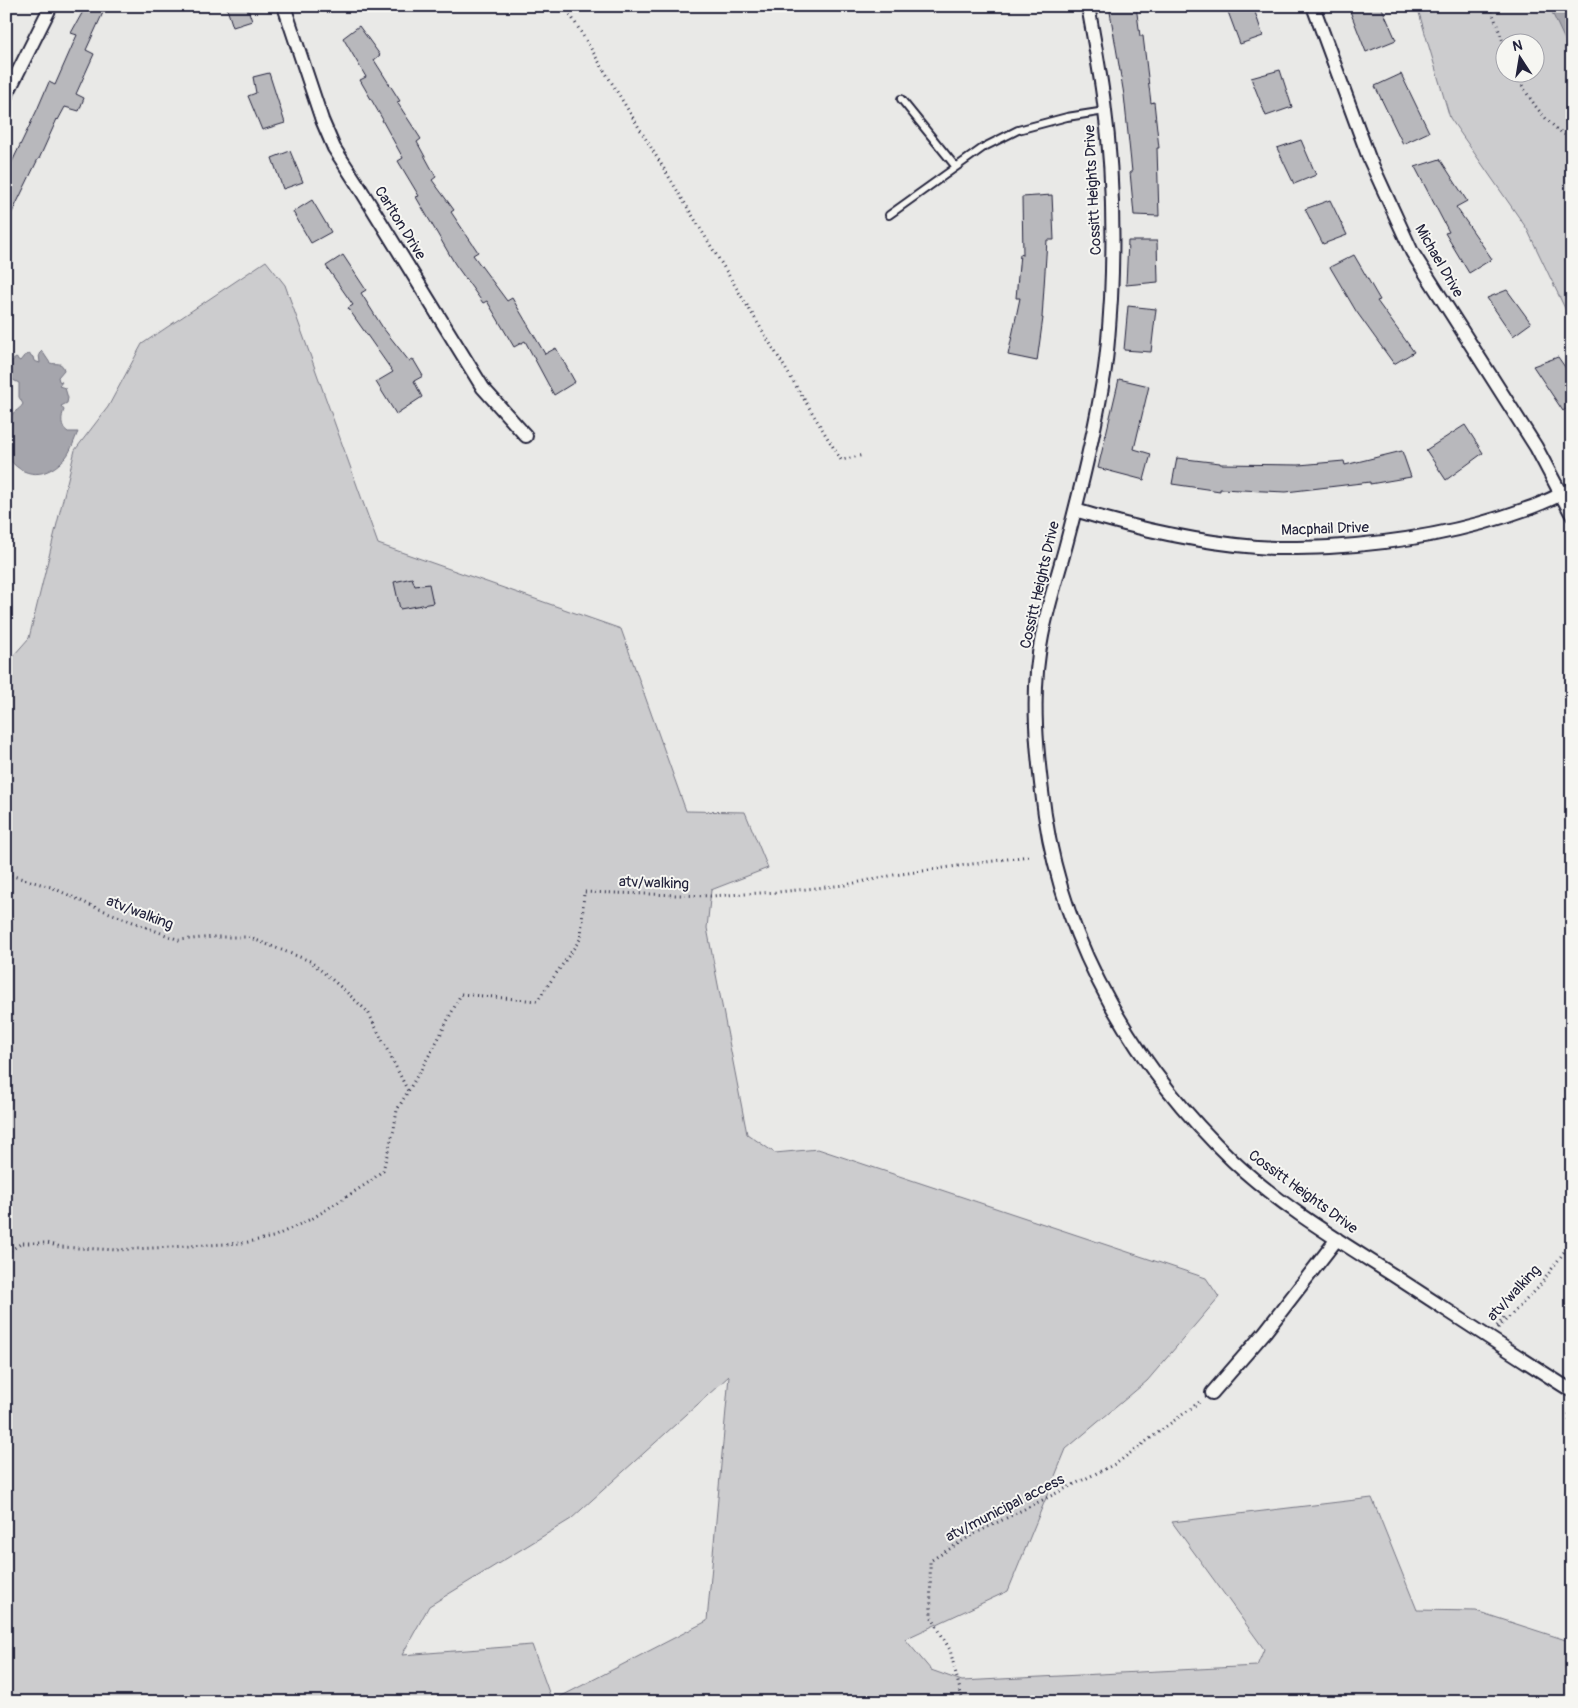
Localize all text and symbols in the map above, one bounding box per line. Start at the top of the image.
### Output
north arrow [1496,32,1546,82]
text: N [1511,36,1524,55]
street label: Cossitt Heights Drive [1080,124,1106,256]
street label: Carlton Drive [370,183,430,264]
street label: Michael Drive [1410,221,1468,301]
street label: Macphail Drive [1281,518,1370,540]
street label: Cossitt Heights Drive [1016,519,1064,651]
street label: atv/walking [619,872,689,894]
street label: atv/walking [104,892,176,934]
street label: Cossitt Heights Drive [1245,1146,1362,1238]
street label: atv/walking [1483,1261,1545,1325]
street label: atv/municipal access [942,1470,1068,1546]

